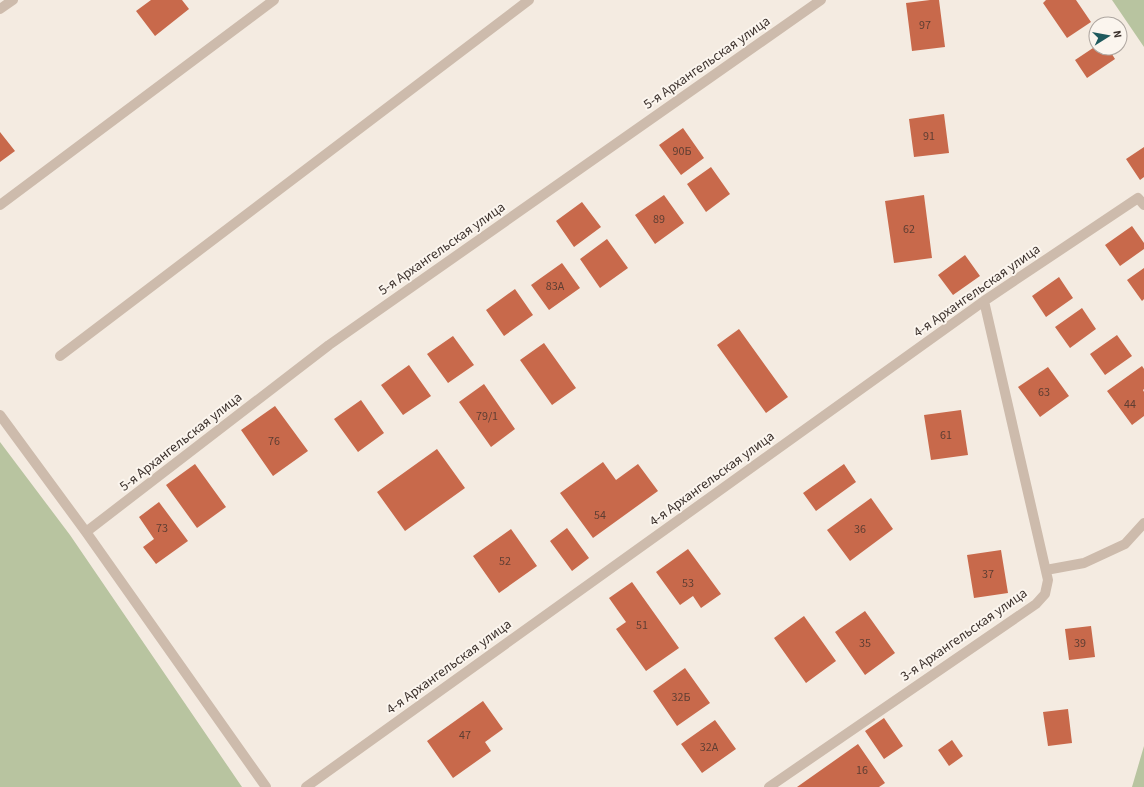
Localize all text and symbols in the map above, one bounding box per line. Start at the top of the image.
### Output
street label: 5-я Архангельская улица [640,12,774,114]
north arrow [1088,16,1128,56]
house number: 97 [919,17,931,34]
text: N [1109,29,1125,39]
house number: 91 [923,128,935,145]
house number: 90Б [673,143,691,160]
street label: 5-я Архангельская улица [375,198,509,300]
house number: 89 [653,211,665,228]
house number: 62 [903,221,915,238]
street label: 4-я Архангельская улица [910,240,1044,342]
house number: 83А [546,278,565,295]
house number: 63 [1038,384,1050,401]
street label: 5-я Архангельская улица [115,388,247,496]
house number: 44 [1124,396,1136,413]
house number: 79/1 [476,408,498,425]
street label: 4-я Архангельская улица [645,427,779,531]
house number: 61 [940,427,952,444]
house number: 76 [268,433,280,450]
house number: 54 [594,507,606,524]
house number: 73 [156,520,168,537]
house number: 36 [854,521,866,538]
house number: 52 [499,553,511,570]
house number: 37 [982,566,994,583]
house number: 53 [682,575,694,592]
street label: 3-я Архангельская улица [897,584,1031,686]
street label: 4-я Архангельская улица [382,615,516,719]
house number: 51 [636,617,648,634]
house number: 35 [859,635,871,652]
house number: 39 [1074,635,1086,652]
house number: 32Б [672,689,690,706]
house number: 47 [459,727,471,744]
house number: 32А [700,739,719,756]
house number: 16 [856,762,868,779]

